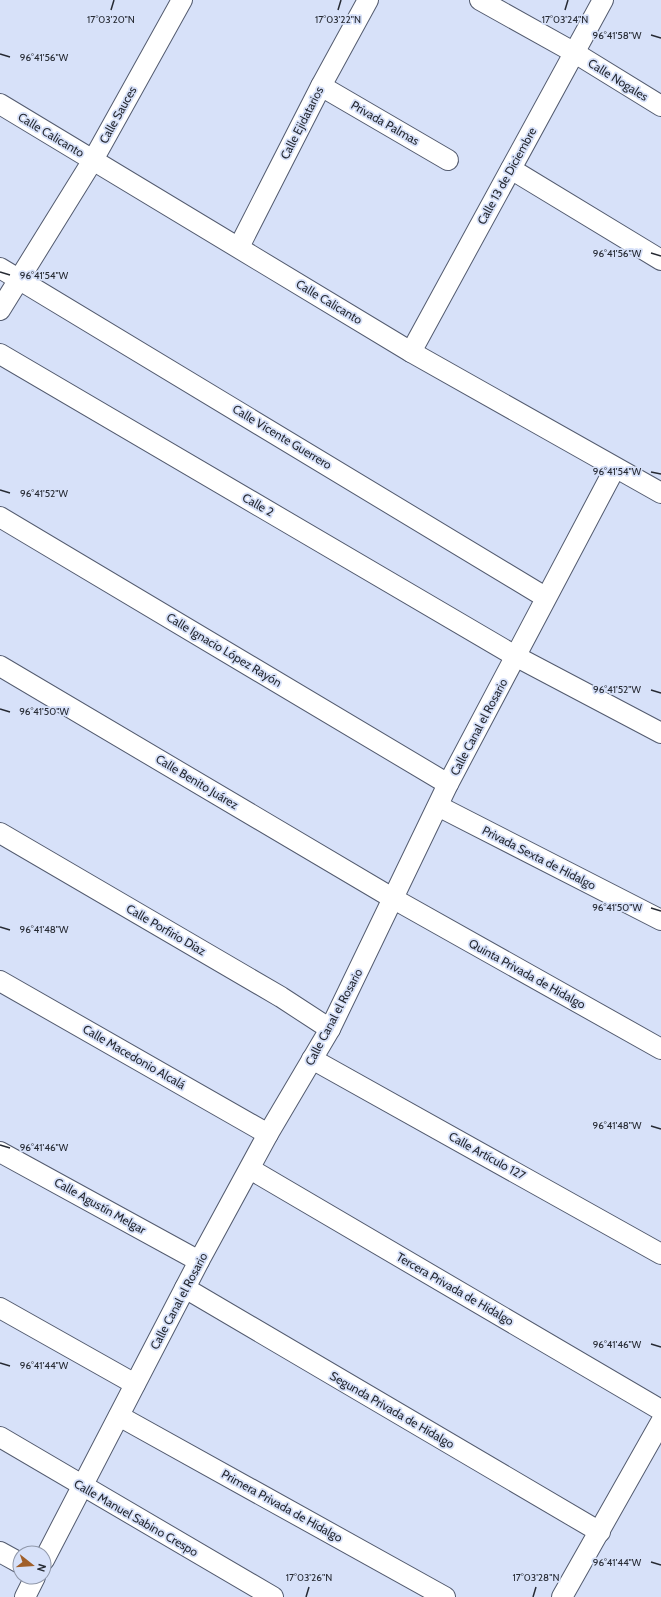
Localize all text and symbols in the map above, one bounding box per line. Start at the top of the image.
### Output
text: 17°03'20"N [87,13,135,26]
text: 17°03'22"N [315,13,361,26]
text: 17°03'24"N [542,13,588,26]
text: 96°41'58"W [593,29,642,42]
text: 96°41'56"W [20,51,69,64]
street label: Calle Nogales [585,55,651,104]
street label: Calle Sauces [96,83,139,146]
street label: Calle Ejidatarios [277,84,326,162]
street label: Privada Palmas [348,97,422,148]
street label: Calle Calicanto [15,109,87,160]
street label: Calle 13 de Diciembre [474,125,539,227]
text: 96°41'56"W [593,247,642,260]
text: 96°41'54"W [20,269,69,282]
street label: Calle Calicanto [293,276,365,327]
street label: Calle Vicente Guerrero [230,401,335,472]
text: 96°41'54"W [593,465,642,478]
text: 96°41'52"W [20,487,69,500]
street label: Calle 2 [240,490,277,520]
street label: Calle Ignacio López Rayón [164,609,285,690]
street label: Calle Canal el Rosario [447,675,511,778]
text: 96°41'52"W [593,683,642,696]
text: 96°41'50"W [19,705,69,718]
street label: Calle Benito Juárez [153,751,242,812]
street label: Privada Sexta de Hidalgo [480,822,599,893]
street label: Calle Porfirio Díaz [124,901,209,959]
text: 96°41'50"W [592,901,642,914]
text: 96°41'48"W [20,923,69,936]
street label: Quinta Privada de Hidalgo [466,935,589,1012]
street label: Calle Canal el Rosario [302,965,366,1068]
street label: Calle Macedonio Alcalá [80,1021,189,1092]
text: 96°41'48"W [593,1119,642,1132]
street label: Calle Artículo 127 [446,1128,528,1183]
text: 96°41'46"W [20,1141,69,1154]
street label: Calle Agustín Melgar [52,1174,149,1237]
street label: Calle Canal el Rosario [147,1249,211,1352]
street label: Tercera Privada de Hidalgo [394,1249,517,1329]
text: 96°41'46"W [593,1338,642,1351]
text: 96°41'44"W [20,1359,69,1372]
street label: Segunda Privada de Hidalgo [327,1368,458,1452]
street label: Primera Privada de Hidalgo [219,1466,346,1545]
street label: Calle Manuel Sabino Crespo [71,1476,201,1560]
north arrow [12,1545,52,1585]
text: 96°41'44"W [593,1556,642,1569]
text: N [34,1562,49,1574]
text: 17°03'26"N [286,1571,332,1584]
text: 17°03'28"N [513,1571,559,1584]

